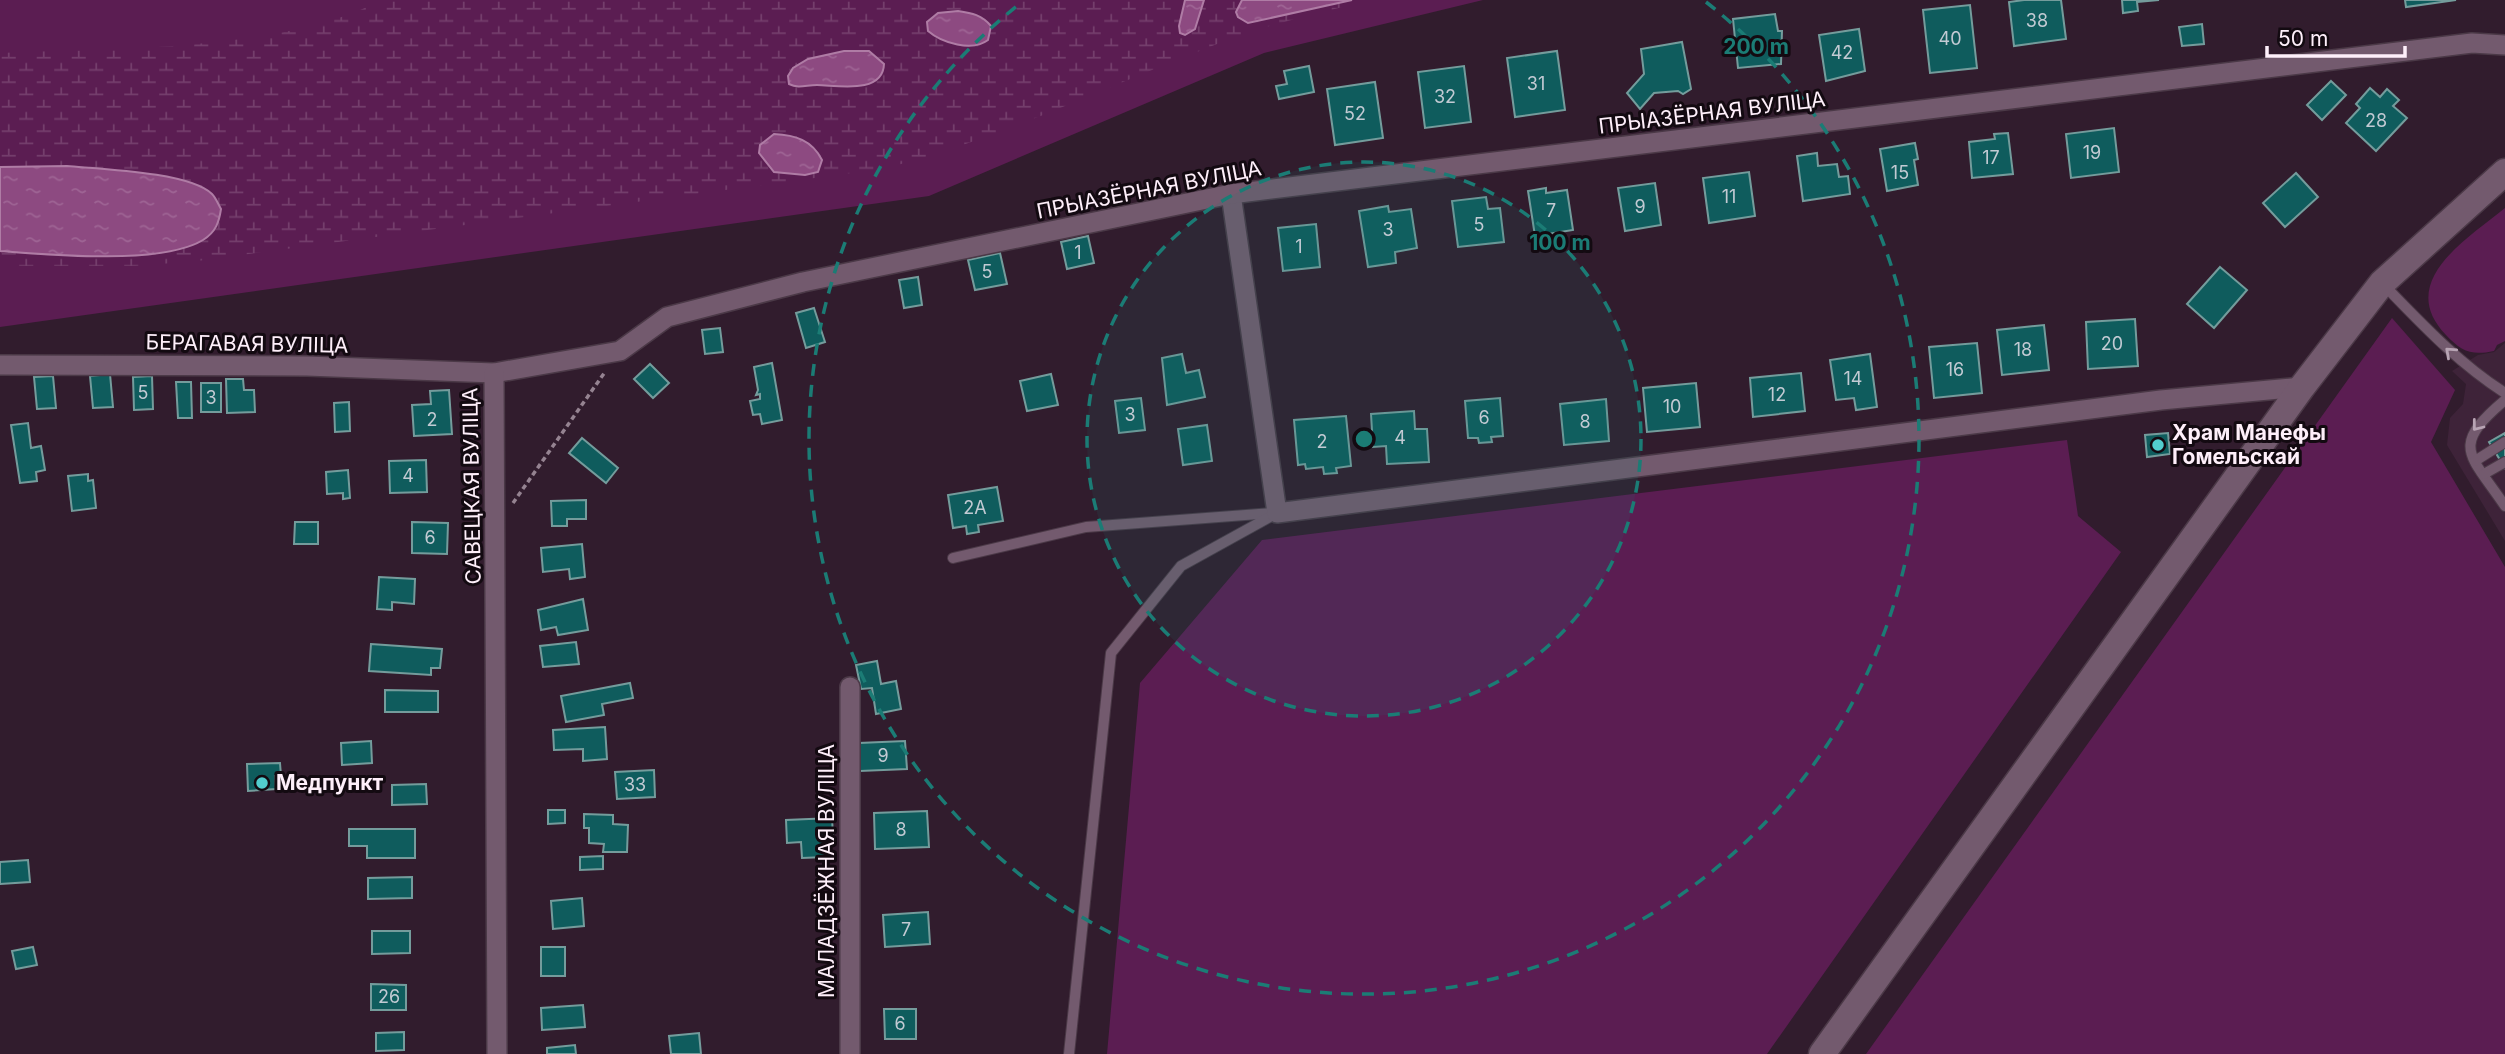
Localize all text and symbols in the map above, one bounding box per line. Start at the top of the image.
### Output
house number: 38 [2026,10,2048,31]
scale bar [2267,14,2405,58]
text: 50 m [2278,26,2328,51]
house number: 40 [1939,28,1961,49]
text: 200 m [1723,34,1789,59]
house number: 42 [1831,42,1853,63]
house number: 31 [1527,73,1545,94]
street label: ПРЫАЗЁРНАЯ ВУЛІЦА [1597,85,1827,139]
house number: 32 [1434,86,1456,107]
house number: 52 [1344,103,1366,124]
house number: 28 [2365,110,2387,131]
house number: 19 [2083,142,2101,163]
house number: 17 [1982,147,2000,168]
street label: ПРЫАЗЁРНАЯ ВУЛІЦА [1034,154,1263,224]
house number: 15 [1891,162,1909,183]
house number: 11 [1722,186,1736,207]
house number: 9 [1634,196,1646,217]
house number: 7 [1546,200,1556,221]
house number: 5 [1474,214,1484,235]
house number: 3 [1382,219,1394,240]
text: 100 m [1529,230,1591,255]
house number: 1 [1295,236,1303,257]
house number: 1 [1074,242,1082,263]
house number: 5 [982,261,992,282]
street label: БЕРАГАВАЯ ВУЛІЦА [145,329,349,358]
house number: 20 [2101,333,2123,354]
house number: 18 [2014,339,2032,360]
one-way arrow [2446,348,2459,360]
house number: 16 [1946,359,1964,380]
house number: 14 [1844,368,1862,389]
house number: 5 [138,382,148,403]
house number: 12 [1768,384,1786,405]
house number: 3 [205,387,217,408]
street label: САВЕЦКАЯ ВУЛІЦА [457,387,486,585]
house number: 10 [1663,396,1681,417]
house number: 3 [1124,404,1136,425]
house number: 6 [1478,407,1490,428]
house number: 2 [427,409,437,430]
house number: 8 [1579,411,1591,432]
one-way arrow [2473,419,2486,431]
place label: Храм Манефы Гомельскай [2172,420,2326,469]
centre of rings [1352,427,1376,451]
house number: 4 [1394,427,1406,448]
house number: 2 [1317,431,1327,452]
marker: Храм Манефы Гомельскай [2150,437,2166,453]
house number: 4 [402,465,414,486]
house number: 2А [963,497,987,518]
house number: 6 [424,527,436,548]
street label: МАЛАДЗЁЖНАЯ ВУЛІЦА [813,744,839,998]
house number: 9 [877,745,889,766]
place label: Медпункт [276,770,384,795]
house number: 33 [624,774,646,795]
marker: Медпункт [254,775,270,791]
house number: 8 [895,819,907,840]
house number: 7 [901,919,911,940]
house number: 26 [378,986,400,1007]
house number: 6 [894,1013,906,1034]

